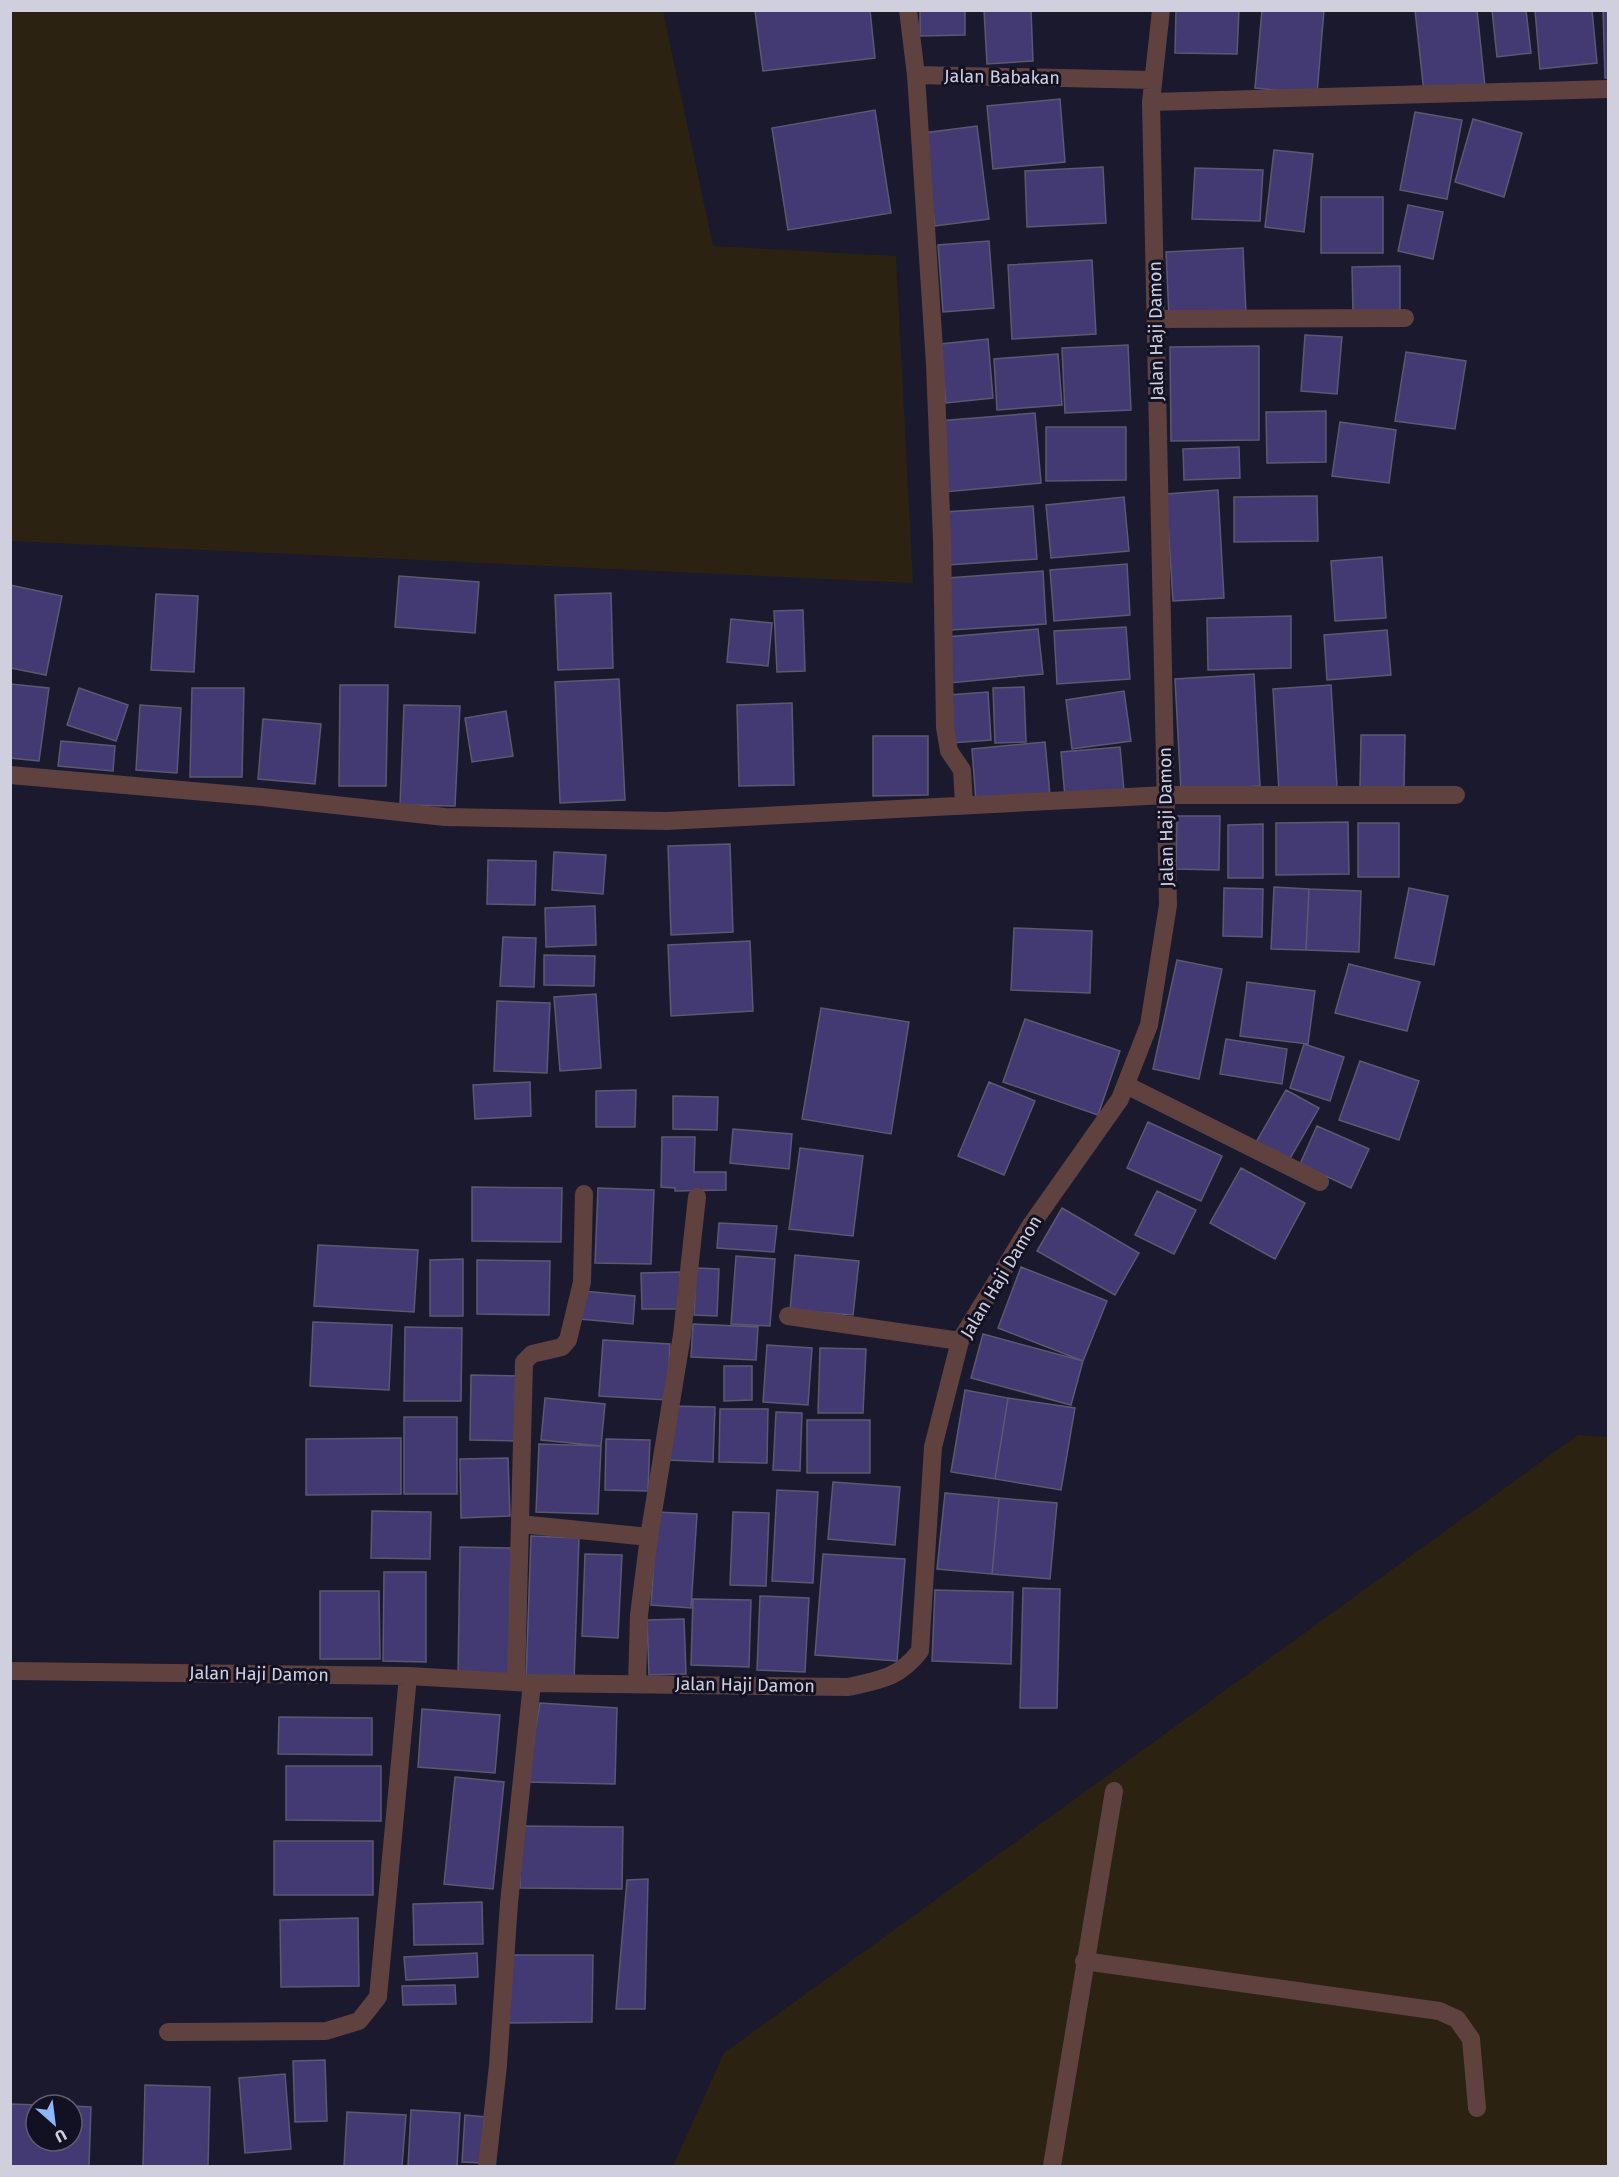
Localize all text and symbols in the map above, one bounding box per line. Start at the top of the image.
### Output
street label: Jalan Babakan [944,65,1060,89]
street label: Jalan Haji Damon [1144,261,1168,401]
street label: Jalan Haji Damon [1154,747,1178,887]
street label: Jalan Haji Damon [956,1211,1046,1343]
street label: Jalan Haji Damon [189,1662,329,1686]
street label: Jalan Haji Damon [675,1673,815,1697]
north arrow [24,2093,84,2153]
text: U [52,2125,70,2147]

